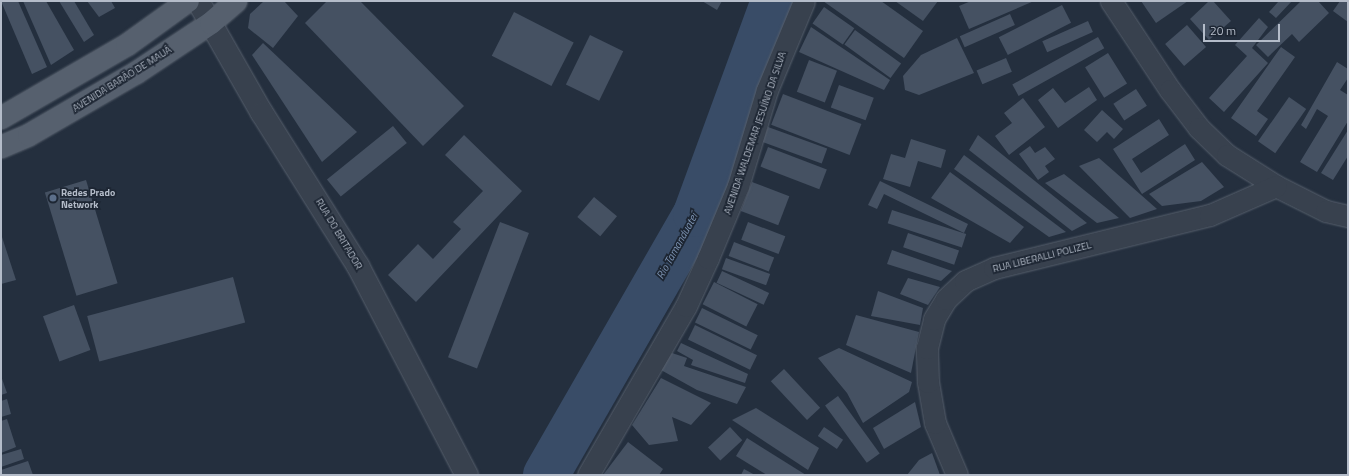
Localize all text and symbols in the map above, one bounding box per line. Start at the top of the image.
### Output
scale bar [1205,16,1282,42]
text: 20 m [1210,21,1236,40]
street label: AVENIDA BARÃO DE MAUÁ [70,44,174,114]
street label: AVENIDA WALDEMAR JESUÍNO DA SILVA [721,50,789,216]
place label: Redes Prado Network [61,186,115,210]
marker: Redes Prado Network [48,193,58,203]
street label: RUA DO BRITADOR [313,196,365,272]
water label: Rio Tamanduateí [654,211,700,281]
street label: RUA LIBERALLI POLIZEL [991,239,1093,275]

